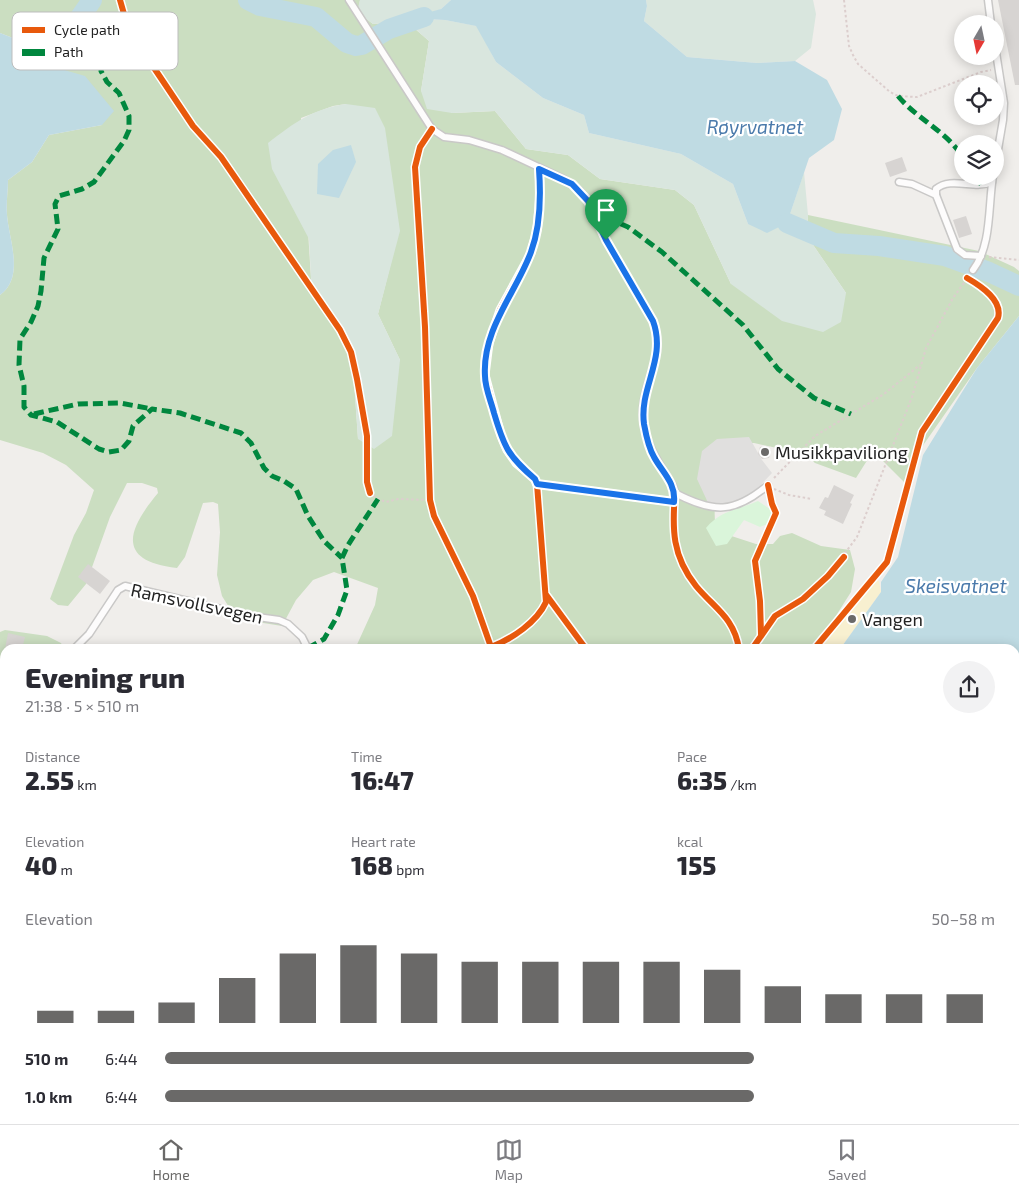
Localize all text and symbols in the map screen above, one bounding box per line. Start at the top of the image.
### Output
legend [12,12,178,70]
north arrow [954,15,1004,65]
map controls [954,15,1004,185]
text: Cycle path [54,21,120,38]
text: Path [54,43,83,60]
button: locate [954,75,1004,125]
water label: Røyrvatnet [707,115,804,139]
button: layers [954,135,1004,185]
pin [585,189,627,240]
icon: arrive [592,196,620,224]
place label: Musikkpaviliong [775,441,908,463]
marker: Musikkpaviliong [759,446,771,458]
water label: Skeisvatnet [905,574,1008,597]
street label: Ramsvollsvegen [129,578,265,628]
place label: Vangen [862,608,923,630]
marker: Vangen [846,613,858,625]
text: Evening run [25,660,185,694]
button: share [943,661,995,713]
text: 21:38 · 5 × 510 m [25,696,139,715]
text: Distance [25,748,80,765]
text: Time [351,748,382,765]
text: Pace [677,748,707,765]
text: 2.55 [25,765,74,795]
text: 16:47 [351,765,414,795]
text: 6:35 [677,765,727,795]
text: km [74,776,97,793]
text: /km [727,776,757,793]
text: Elevation [25,833,84,850]
text: Heart rate [351,833,416,850]
text: kcal [677,833,703,850]
text: 40 [25,850,57,880]
text: 168 [351,850,393,880]
text: 155 [677,850,716,880]
text: m [57,861,73,878]
text: bpm [393,861,425,878]
text: Elevation [25,909,93,928]
text: 50–58 m [931,909,995,928]
text: 510 m [25,1049,68,1068]
text: 6:44 [105,1049,138,1068]
text: 1.0 km [25,1087,72,1106]
text: 6:44 [105,1087,138,1106]
tab: Home [153,1136,190,1183]
tab: Map [495,1136,523,1183]
tab: Saved [828,1136,866,1183]

